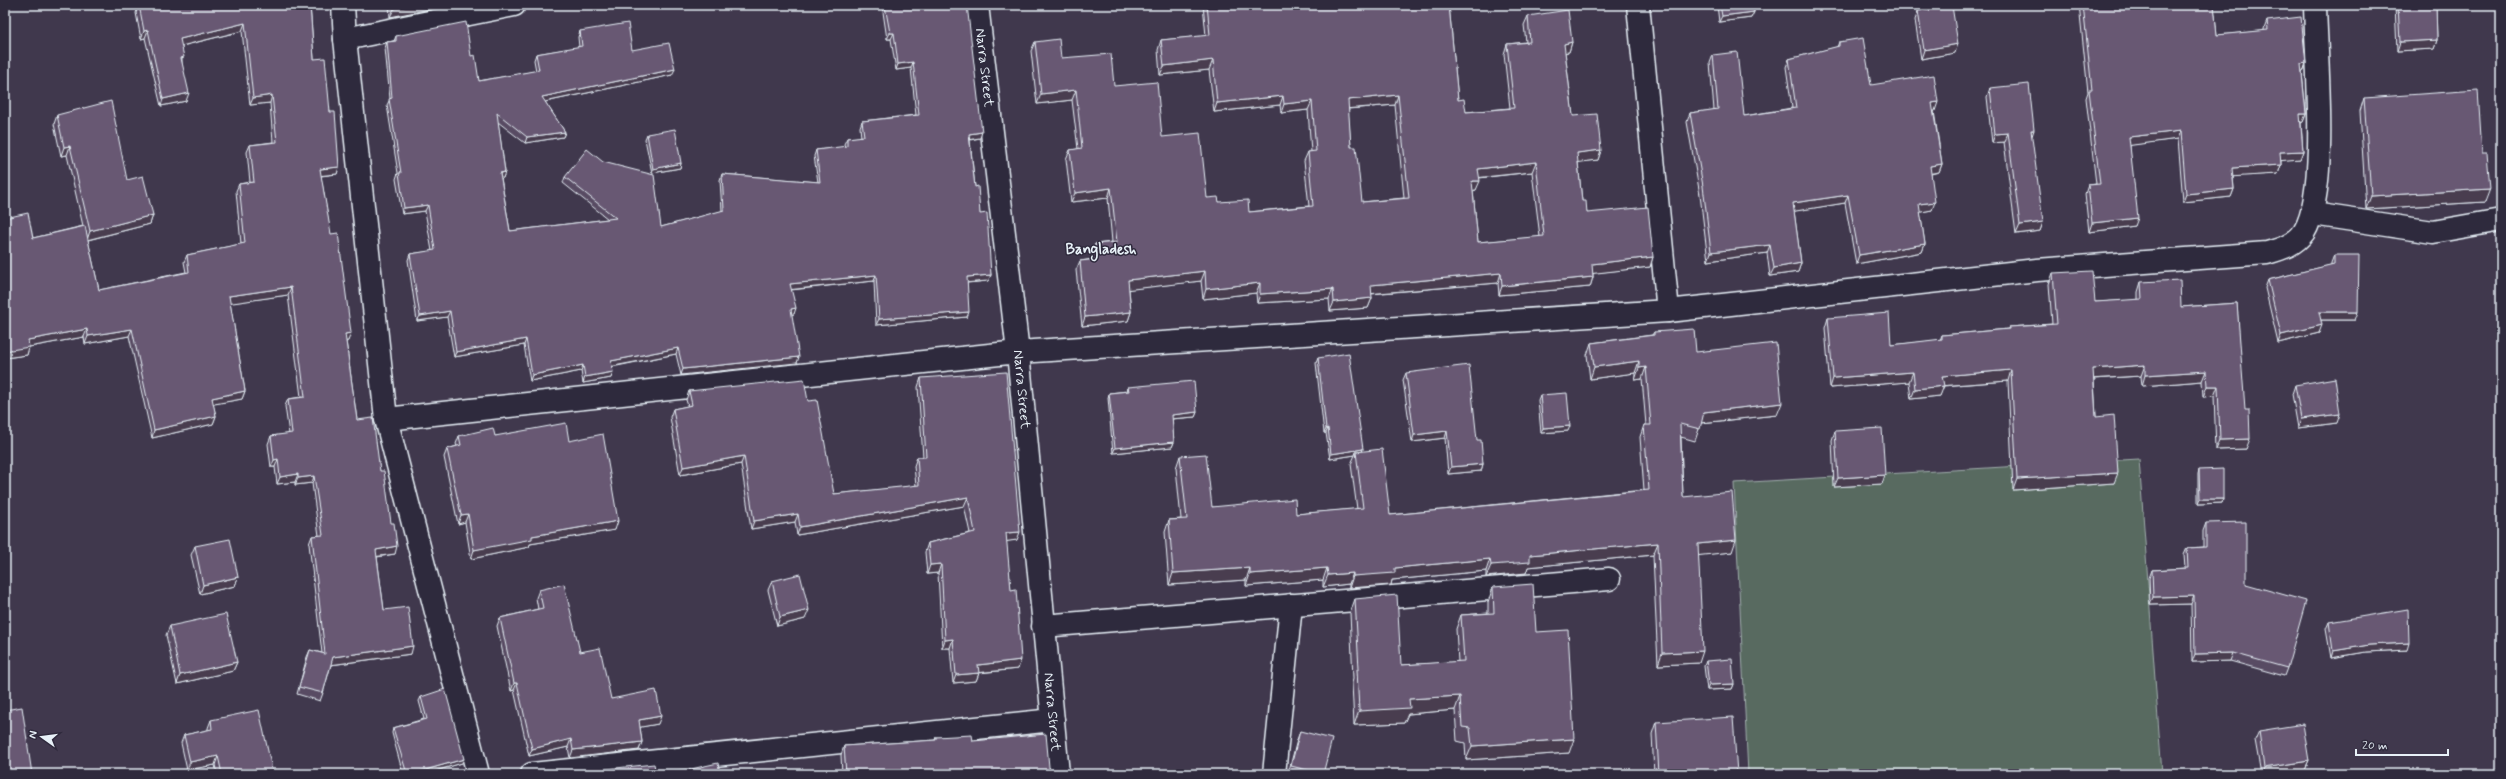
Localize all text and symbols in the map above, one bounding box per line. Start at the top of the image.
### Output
street label: Narra Street [971,27,998,109]
district label: Bangladesh [1065,240,1137,262]
street label: Narra Street [1009,349,1034,430]
street label: Narra Street [1039,672,1065,753]
north arrow [22,717,62,757]
text: N [26,730,41,740]
scale bar [2356,731,2448,757]
text: 20 m [2362,738,2388,754]

